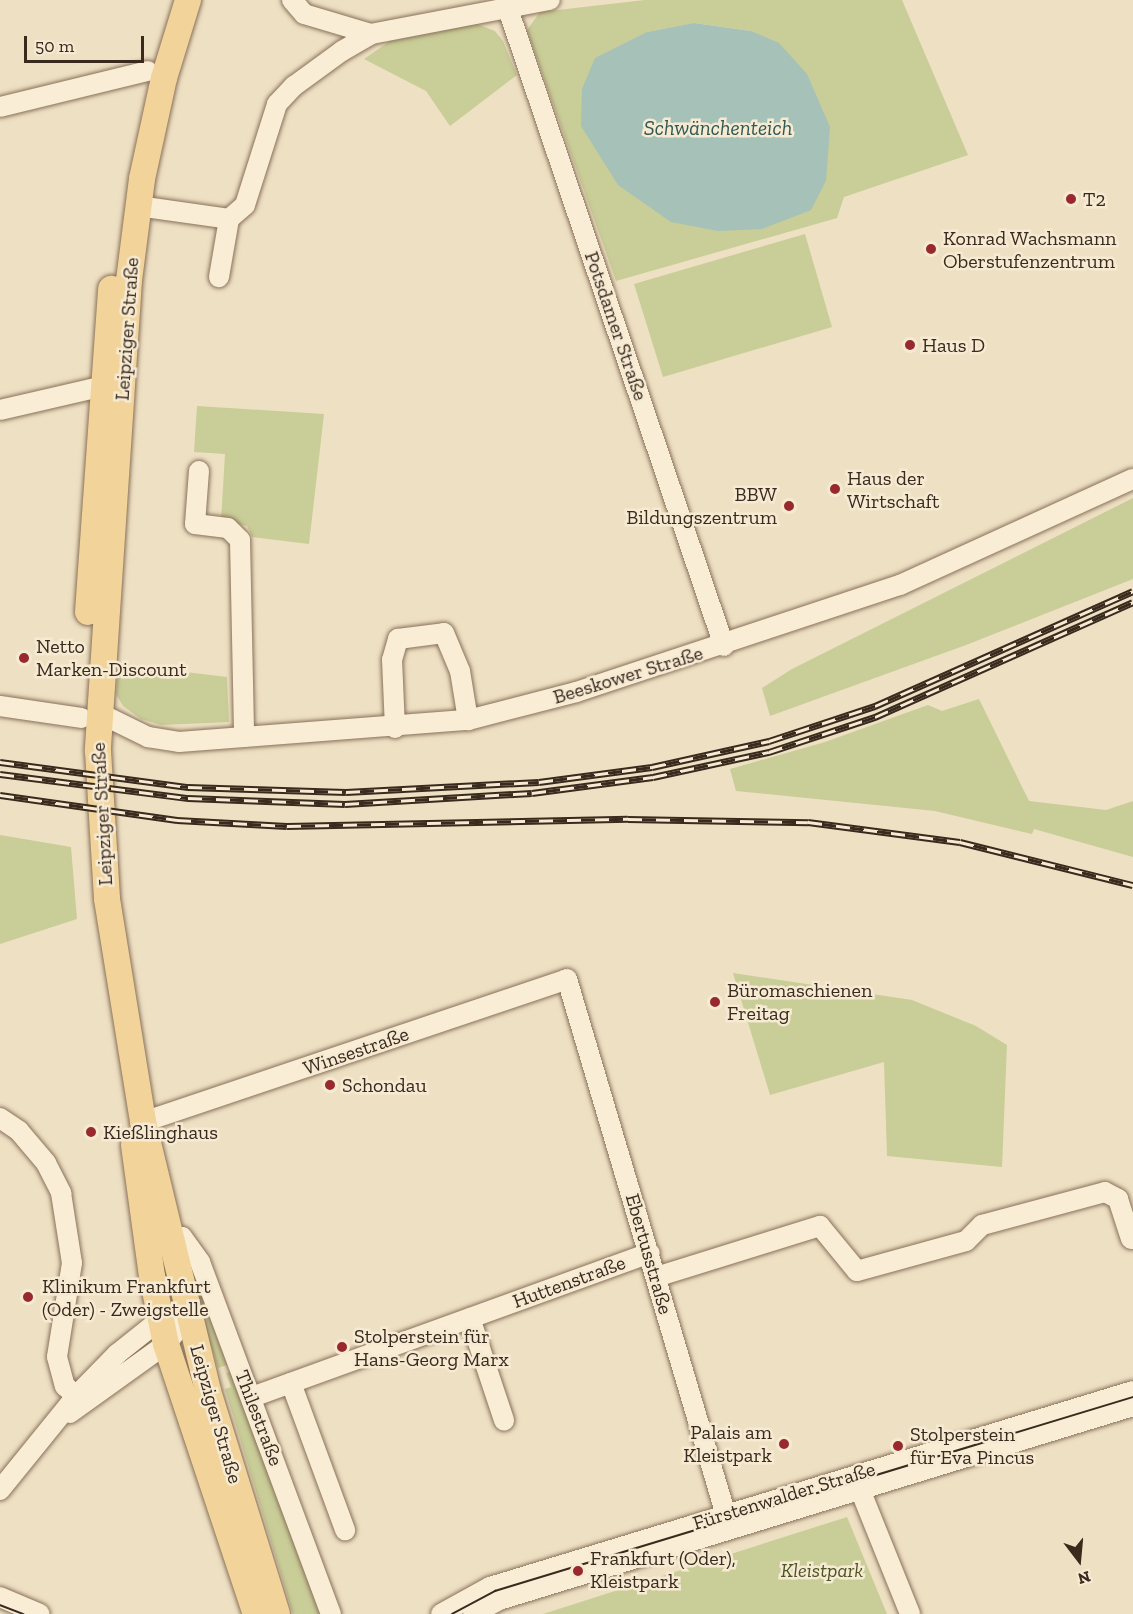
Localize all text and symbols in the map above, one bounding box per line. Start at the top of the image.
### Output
scale bar [27,24,147,62]
text: 50 m [35,35,74,57]
water label: Schwänchenteich [644,115,792,141]
place label: T2 [1083,187,1106,211]
marker: T2 [1064,192,1078,206]
place label: Konrad Wachsmann Oberstufenzentrum [943,226,1117,273]
marker: Konrad Wachsmann Oberstufenzentrum [924,242,938,256]
street label: Potsdamer Straße [579,248,653,404]
street label: Leipziger Straße [110,257,144,401]
place label: Haus D [922,333,985,357]
marker: Haus D [903,338,917,352]
place label: Haus der Wirtschaft [847,466,939,513]
place label: BBW Bildungszentrum [626,482,777,529]
marker: Haus der Wirtschaft [828,482,842,496]
marker: BBW Bildungszentrum [782,499,796,513]
place label: Netto Marken-Discount [36,634,187,681]
street label: Beeskower Straße [550,641,706,709]
marker: Netto Marken-Discount [17,651,31,665]
street label: Leipziger Straße [86,742,118,886]
place label: Büromaschienen Freitag [727,978,872,1025]
marker: Büromaschienen Freitag [708,995,722,1009]
street label: Winsestraße [300,1022,412,1080]
place label: Schondau [342,1073,427,1097]
marker: Schondau [323,1078,337,1092]
place label: Kießlinghaus [103,1120,218,1144]
marker: Kießlinghaus [84,1125,98,1139]
street label: Ebertusstraße [620,1191,678,1317]
street label: Huttenstraße [509,1250,629,1314]
place label: Klinikum Frankfurt (Oder) - Zweigstelle [42,1274,211,1321]
marker: Klinikum Frankfurt (Oder) - Zweigstelle [19,1288,37,1306]
place label: Stolperstein für Hans-Georg Marx [354,1324,509,1371]
marker: Stolperstein für Hans-Georg Marx [335,1340,349,1354]
street label: Leipziger Straße [185,1342,247,1486]
street label: Thilestraße [230,1367,288,1469]
place label: Palais am Kleistpark [683,1420,772,1467]
place label: Stolperstein für Eva Pincus [910,1422,1034,1469]
marker: Palais am Kleistpark [777,1437,791,1451]
marker: Stolperstein für Eva Pincus [891,1439,905,1453]
street label: Fürstenwalder Straße [690,1457,878,1535]
north arrow [1049,1530,1109,1590]
place label: Frankfurt (Oder), Kleistpark [590,1547,736,1594]
park label: Kleistpark [781,1558,863,1582]
marker: Frankfurt (Oder), Kleistpark [571,1564,585,1578]
text: N [1076,1567,1093,1589]

